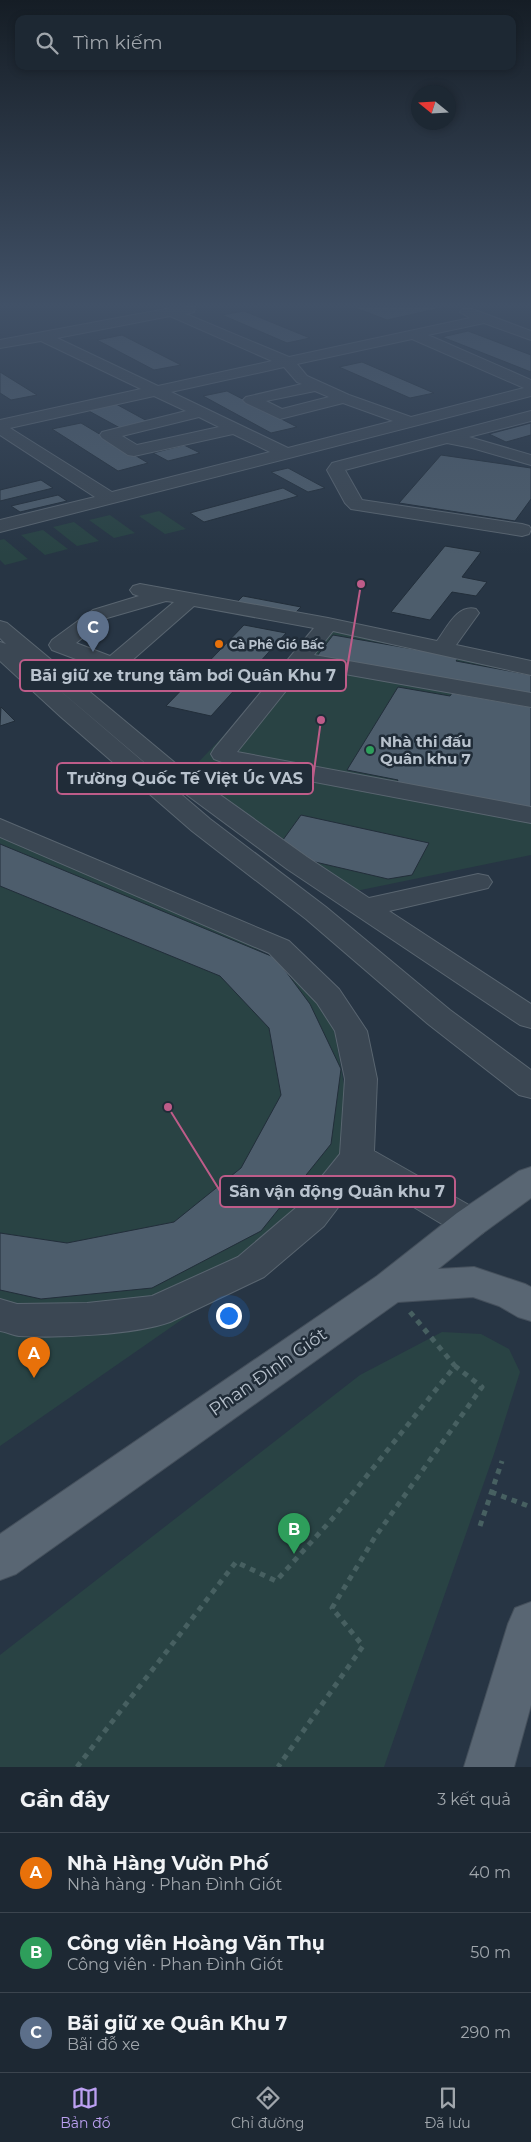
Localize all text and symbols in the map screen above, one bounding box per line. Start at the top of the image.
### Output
search box [15,15,516,70]
icon: search [33,29,61,57]
text: Tìm kiếm [73,31,163,54]
north arrow [411,85,456,130]
pin: C [77,611,109,652]
place label: Cà Phê Gió Bấc [229,637,324,652]
marker: Cà Phê Gió Bấc [213,638,225,650]
callout: Bãi giữ xe trung tâm bơi Quân Khu 7 [20,660,346,691]
text: Bãi giữ xe trung tâm bơi Quân Khu 7 [30,666,336,685]
place label: Nhà thi đấu Quân khu 7 [380,732,472,768]
marker: Nhà thi đấu Quân khu 7 [364,744,376,756]
callout: Trường Quốc Tế Việt Úc VAS [57,763,313,794]
text: Trường Quốc Tế Việt Úc VAS [67,769,303,788]
callout: Sân vận động Quân khu 7 [220,1176,455,1207]
text: Sân vận động Quân khu 7 [229,1182,445,1201]
your location [216,1303,242,1329]
street label: Phan Đình Giót [205,1323,331,1421]
pin: A [18,1337,50,1378]
pin: B [278,1513,310,1554]
text: Gần đây [20,1787,109,1812]
text: 3 kết quả [437,1790,511,1809]
text: Nhà Hàng Vườn Phố [67,1852,269,1875]
text: A [30,1863,42,1882]
text: 40 m [469,1863,511,1882]
text: Nhà hàng · Phan Đình Giót [67,1875,282,1894]
text: Công viên Hoàng Văn Thụ [67,1932,325,1955]
text: B [30,1943,42,1962]
text: 50 m [470,1943,511,1962]
text: Công viên · Phan Đình Giót [67,1955,283,1974]
text: Bãi giữ xe Quân Khu 7 [67,2012,287,2035]
text: C [30,2023,42,2042]
text: 290 m [460,2023,511,2042]
text: Bãi đỗ xe [67,2035,140,2054]
tab: Bản đồ [60,2084,110,2132]
tab: Chỉ đường [231,2084,304,2132]
tab: Đã lưu [425,2084,471,2132]

